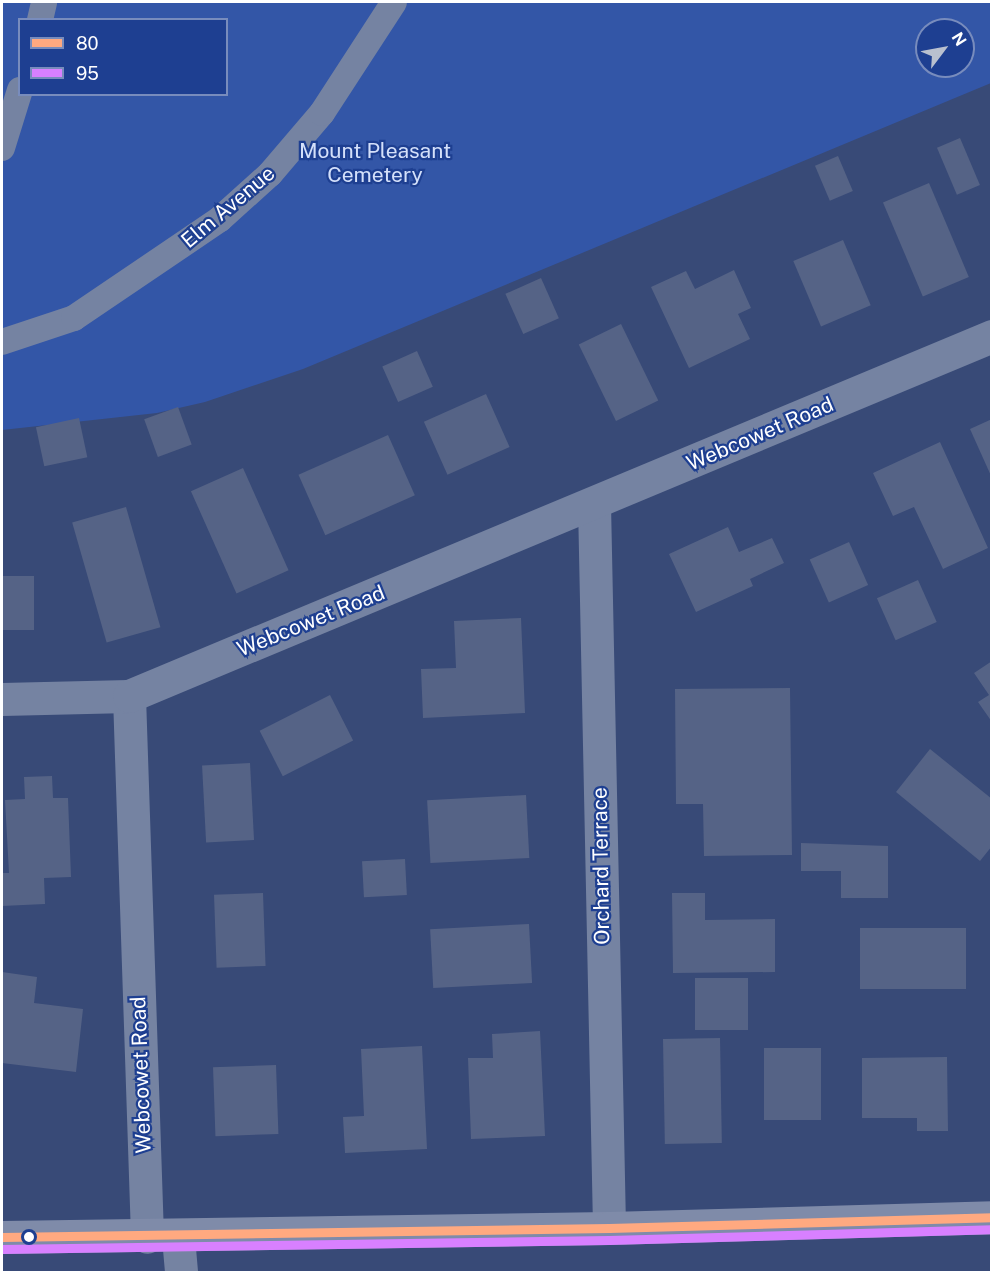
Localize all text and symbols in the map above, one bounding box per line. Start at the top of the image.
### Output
legend [18,18,228,96]
north arrow [915,18,975,78]
text: N [948,29,970,50]
text: 80 [76,33,99,54]
text: 95 [76,63,99,84]
park label: Mount Pleasant Cemetery [299,138,451,188]
street label: Elm Avenue [176,161,280,253]
street label: Webcowet Road [683,392,837,476]
street label: Webcowet Road [233,580,389,662]
street label: Orchard Terrace [587,787,615,945]
street label: Webcowet Road [126,996,156,1154]
unlabelled marker [23,1231,35,1243]

